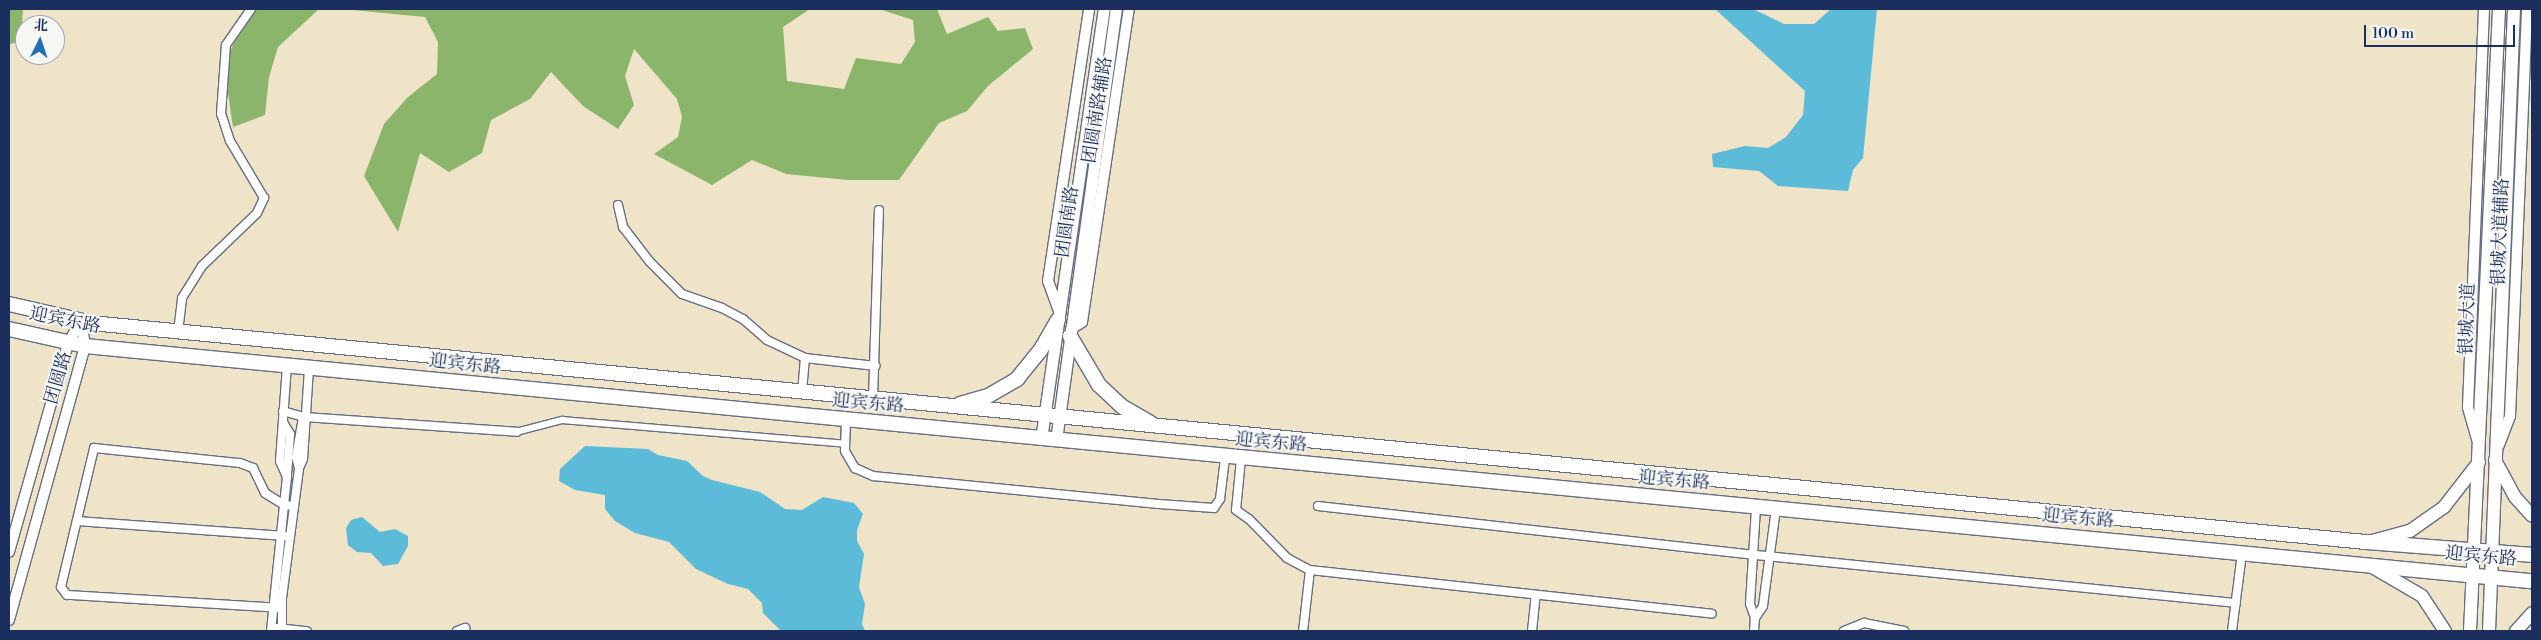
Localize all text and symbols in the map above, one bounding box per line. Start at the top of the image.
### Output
north arrow [15,15,65,65]
scale bar [2366,15,2517,47]
text: 北 [33,17,49,36]
text: 100 m [2372,24,2414,43]
street label: 团圆南路辅路 [1079,55,1117,165]
street label: 银城大道辅路 [2488,178,2514,286]
street label: 团圆南路 [1052,185,1084,259]
street label: 银城大道 [2456,283,2480,355]
street label: 迎宾东路 [28,304,102,338]
street label: 团圆路 [41,349,77,407]
street label: 迎宾东路 [428,350,502,380]
street label: 迎宾东路 [831,390,905,418]
street label: 迎宾东路 [1234,429,1308,457]
street label: 迎宾东路 [1637,467,1711,495]
street label: 迎宾东路 [2041,505,2115,533]
street label: 迎宾东路 [2444,543,2518,571]

